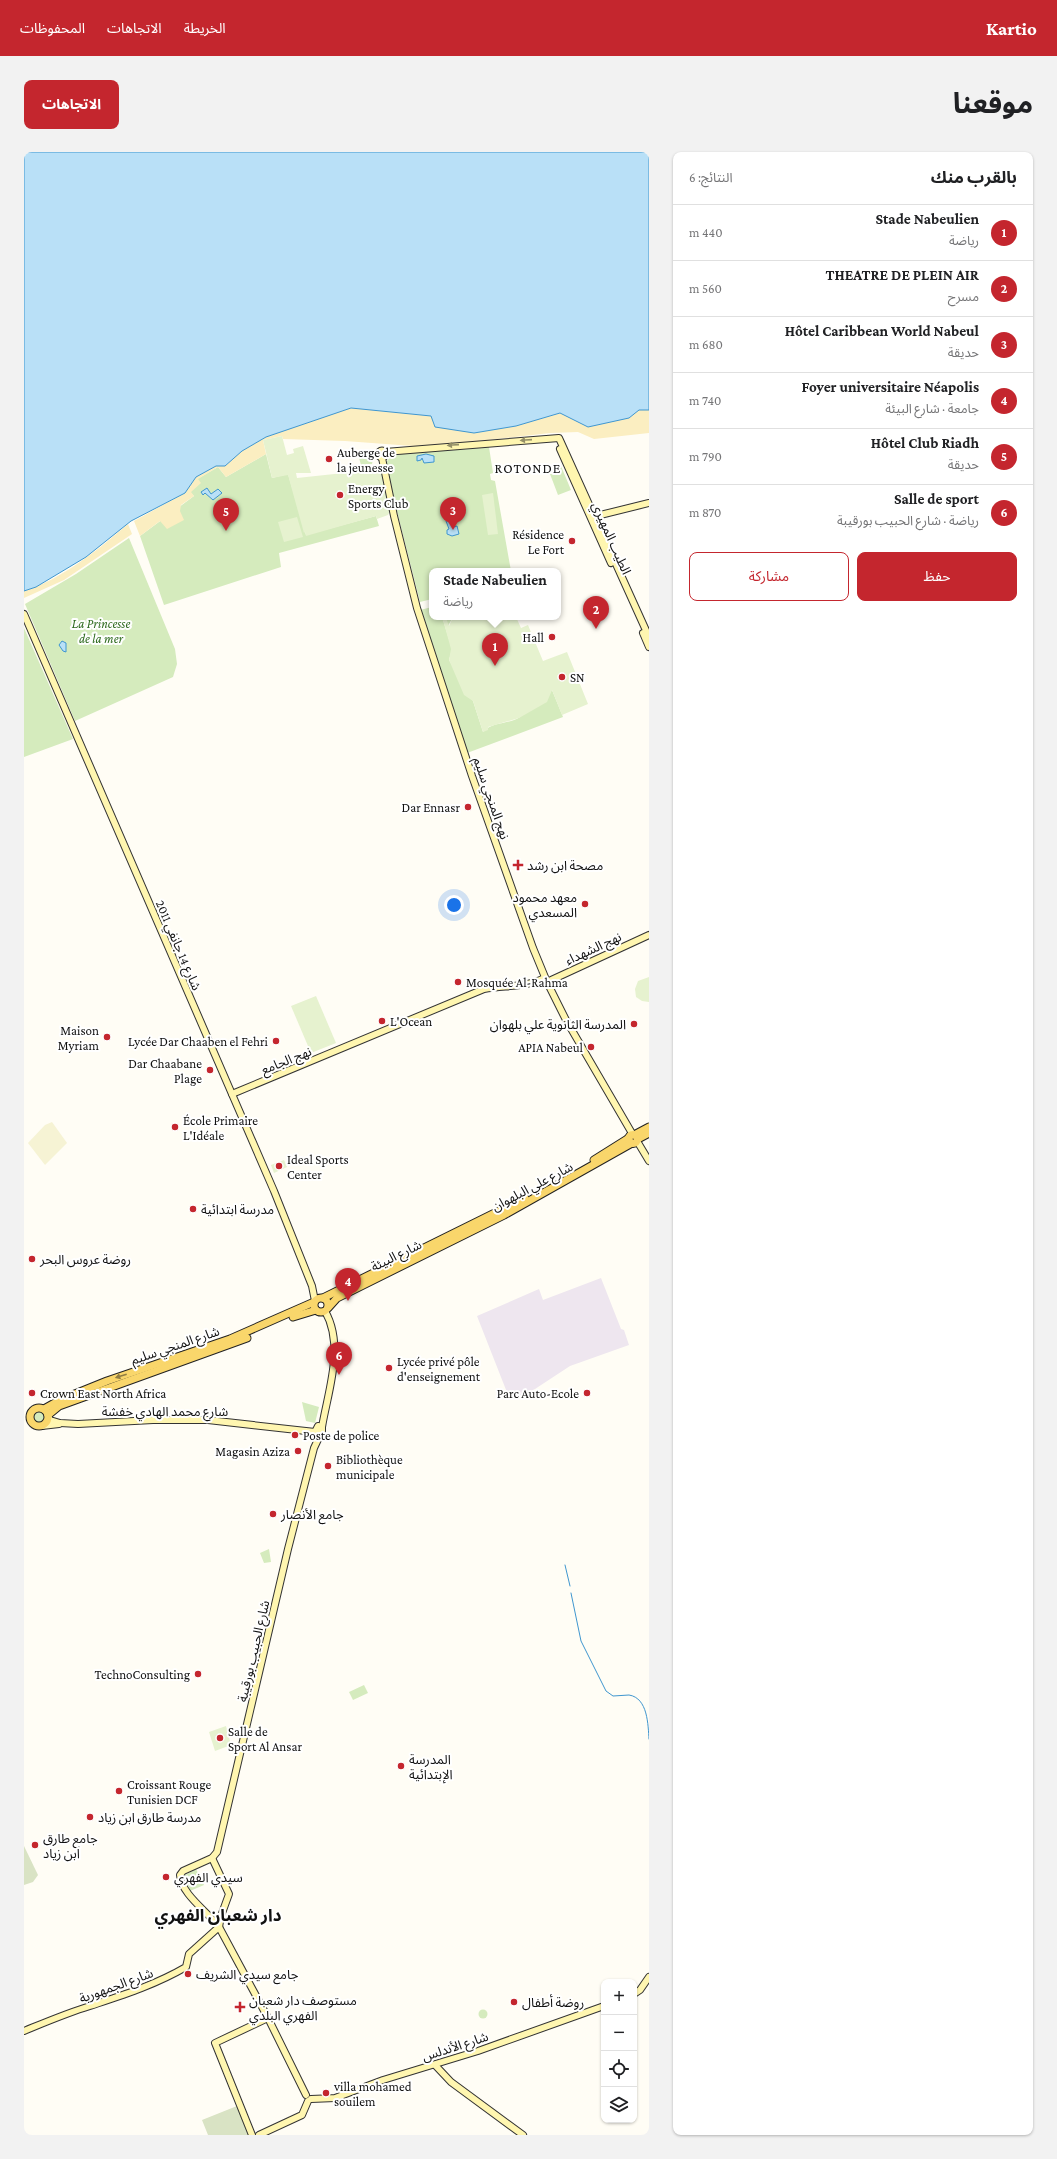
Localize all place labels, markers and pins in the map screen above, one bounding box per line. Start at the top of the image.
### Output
place label: Auberge de la jeunesse [337,445,395,476]
marker: Auberge de la jeunesse [324,454,334,464]
place label: Energy Sports Club [348,481,409,511]
marker: Energy Sports Club [335,490,345,500]
pin: 3 [440,497,466,530]
pin: 5 [213,498,239,531]
place label: Résidence Le Fort [512,527,565,557]
marker: Résidence Le Fort [567,536,577,546]
pin: 2 [583,596,609,629]
place label: Hall [523,630,545,645]
marker: Hall [547,632,557,642]
pin: 1 [482,633,508,666]
place label: SN [570,670,585,685]
marker: SN [557,672,567,682]
place label: Dar Ennasr [402,800,460,815]
marker: Dar Ennasr [463,802,473,812]
place label: مصحة ابن رشد [527,858,603,874]
marker: مصحة ابن رشد [512,859,524,871]
place label: معهد محمود المسعدي [513,890,577,923]
marker: معهد محمود المسعدي [580,899,590,909]
place label: Mosquée Al-Rahma [466,975,568,990]
marker: Mosquée Al-Rahma [453,977,463,987]
place label: L'Ocean [390,1014,432,1029]
marker: L'Ocean [377,1016,387,1026]
place label: المدرسة الثانوية علي بلهوان [490,1017,626,1035]
marker: المدرسة الثانوية علي بلهوان [629,1019,639,1029]
place label: Maison Myriam [58,1023,100,1053]
marker: Maison Myriam [102,1032,112,1042]
place label: Lycée Dar Chaaben el Fehri [128,1034,269,1049]
marker: Lycée Dar Chaaben el Fehri [271,1036,281,1046]
place label: APIA Nabeul [518,1040,584,1055]
marker: APIA Nabeul [586,1042,596,1052]
place label: Dar Chaabane Plage [128,1056,202,1086]
marker: Dar Chaabane Plage [205,1065,215,1075]
place label: École Primaire L'Idéale [183,1113,258,1143]
marker: École Primaire L'Idéale [170,1122,180,1132]
place label: Ideal Sports Center [287,1152,349,1182]
marker: Ideal Sports Center [274,1161,284,1171]
place label: مدرسة ابتدائية [201,1202,274,1217]
marker: مدرسة ابتدائية [188,1204,198,1214]
place label: روضة عروس البحر [39,1252,131,1268]
marker: روضة عروس البحر [27,1254,37,1264]
pin: 4 [335,1268,361,1301]
pin: 6 [326,1342,352,1375]
place label: Lycée privé pôle d'enseignement [397,1354,481,1384]
marker: Lycée privé pôle d'enseignement [384,1363,394,1373]
place label: Crown East North Africa [40,1386,166,1401]
place label: Parc Auto-Ecole [497,1386,579,1401]
marker: Crown East North Africa [27,1388,37,1398]
marker: Parc Auto-Ecole [582,1388,592,1398]
place label: Poste de police [303,1428,380,1443]
marker: Poste de police [290,1430,300,1440]
place label: Magasin Aziza [215,1444,290,1459]
marker: Magasin Aziza [293,1446,303,1456]
place label: Bibliothèque municipale [336,1452,403,1482]
marker: Bibliothèque municipale [323,1461,333,1471]
place label: جامع الأنصار [280,1507,344,1525]
marker: جامع الأنصار [268,1509,278,1519]
place label: TechnoConsulting [95,1667,191,1682]
marker: TechnoConsulting [193,1669,203,1679]
place label: Salle de Sport Al Ansar [228,1724,302,1754]
marker: Salle de Sport Al Ansar [215,1733,225,1743]
place label: المدرسة الإبتدائية [409,1752,453,1784]
marker: المدرسة الإبتدائية [396,1761,406,1771]
place label: Croissant Rouge Tunisien DCF [127,1777,211,1807]
marker: Croissant Rouge Tunisien DCF [114,1786,124,1796]
place label: مدرسة طارق ابن زياد [98,1810,201,1826]
marker: مدرسة طارق ابن زياد [85,1812,95,1822]
place label: جامع طارق ابن زياد [43,1831,98,1862]
marker: جامع طارق ابن زياد [30,1840,40,1850]
place label: سيدي الفهري [174,1870,243,1888]
marker: سيدي الفهري [161,1872,171,1882]
place label: جامع سيدي الشريف [196,1967,299,1985]
marker: جامع سيدي الشريف [183,1969,193,1979]
place label: مستوصف دار شعبان الفهري البلدي [249,1993,357,2026]
place label: روضة أطفال [522,1994,584,2011]
marker: روضة أطفال [509,1997,519,2007]
marker: مستوصف دار شعبان الفهري البلدي [234,2001,246,2013]
place label: villa mohamed souilem [333,2079,412,2109]
marker: villa mohamed souilem [321,2088,331,2098]

